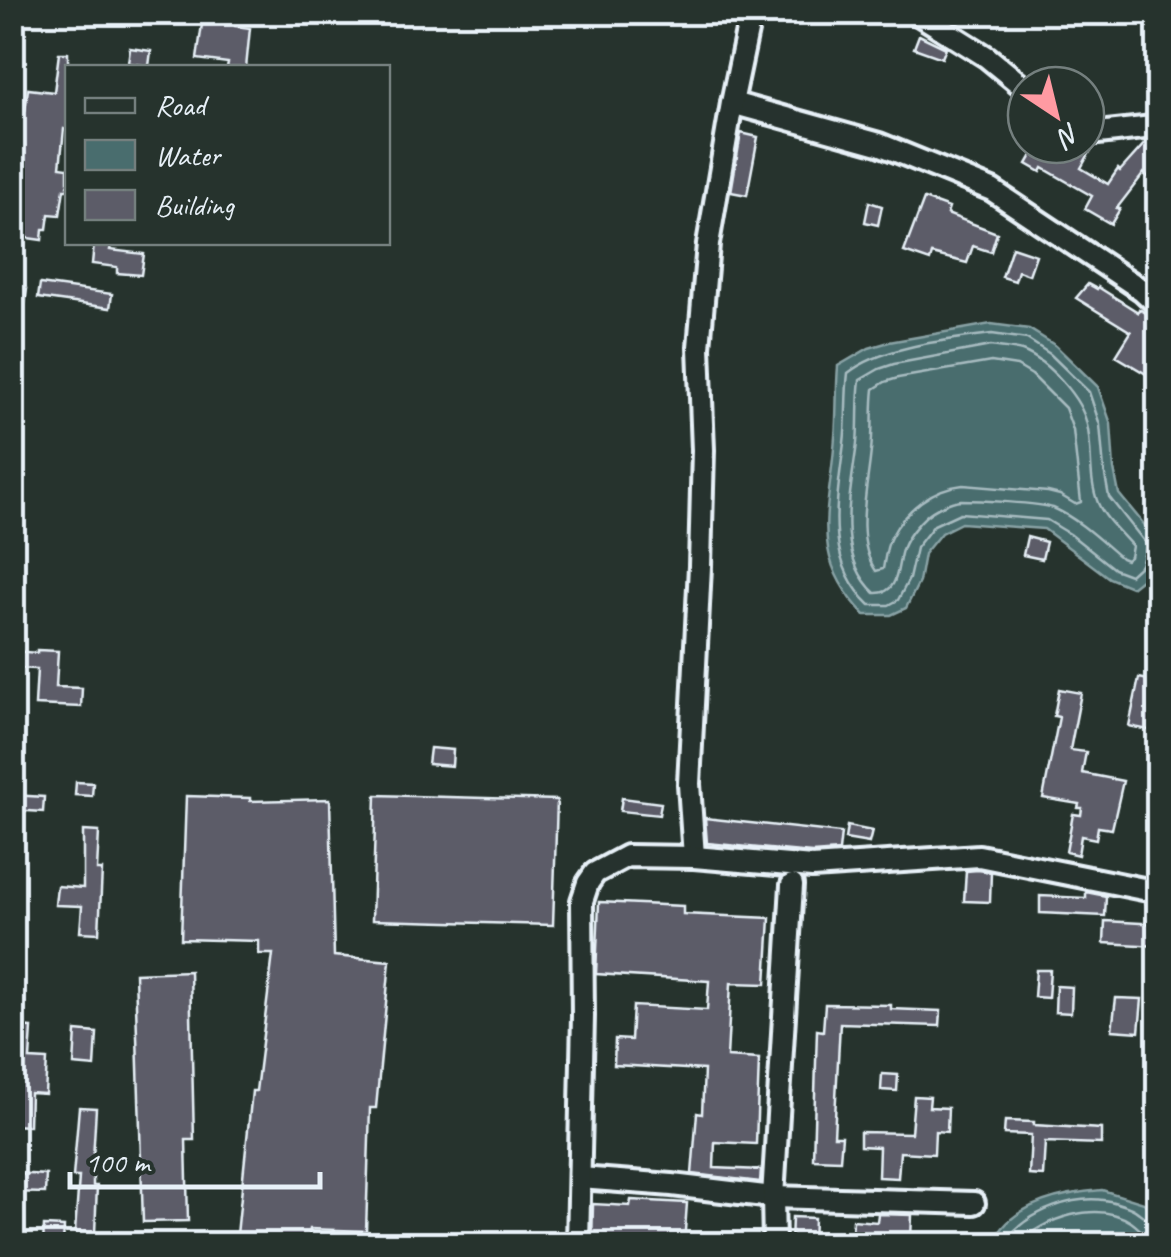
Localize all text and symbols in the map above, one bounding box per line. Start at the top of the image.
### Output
legend [65,65,390,245]
north arrow [1006,65,1106,165]
text: Road [155,86,209,124]
text: N [1049,116,1087,157]
text: Water [155,136,222,174]
text: Building [155,186,235,224]
scale bar [70,1127,320,1189]
text: 100 m [85,1143,152,1181]

